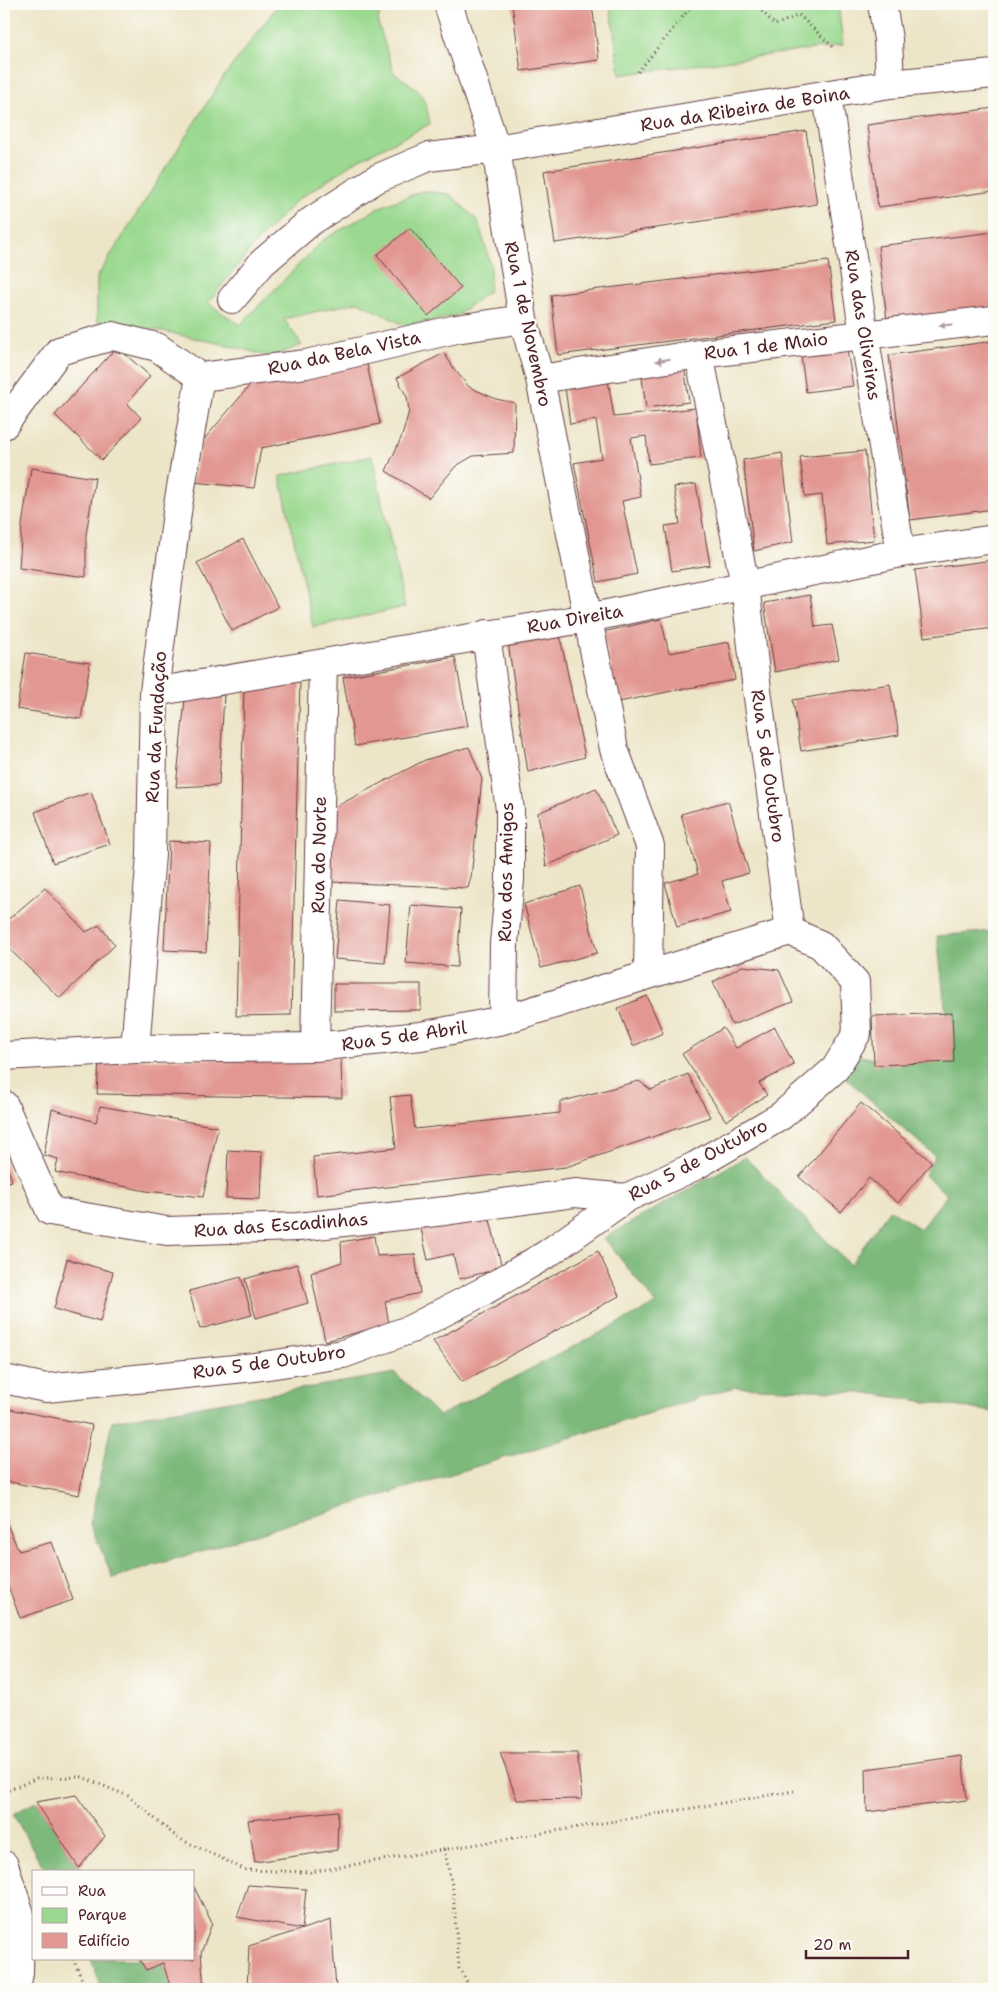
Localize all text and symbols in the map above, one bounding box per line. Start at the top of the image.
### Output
street label: Rua da Ribeira de Boina [639,81,851,137]
street label: Rua 1 de Novembro [499,239,557,409]
street label: Rua das Oliveiras [839,248,887,402]
one-way arrow [937,321,953,329]
street label: Rua da Bela Vista [265,325,423,381]
street label: Rua 1 de Maio [703,326,829,366]
one-way arrow [655,356,671,364]
street label: Rua Direita [525,599,625,639]
street label: Rua da Fundação [140,650,172,804]
street label: Rua 5 de Outubro [745,688,791,844]
street label: Rua do Norte [306,796,332,914]
street label: Rua dos Amigos [493,802,519,942]
street label: Rua 5 de Abril [340,1015,469,1057]
street label: Rua 5 de Outubro [624,1113,772,1207]
street label: Rua das Escadinhas [193,1207,369,1243]
street label: Rua 5 de Outubro [191,1339,347,1385]
legend [32,1870,195,1960]
text: Rua [78,1881,107,1901]
text: Parque [78,1905,127,1925]
scale bar [806,1928,908,1960]
text: Edifício [78,1931,130,1951]
text: 20 m [813,1935,852,1955]

